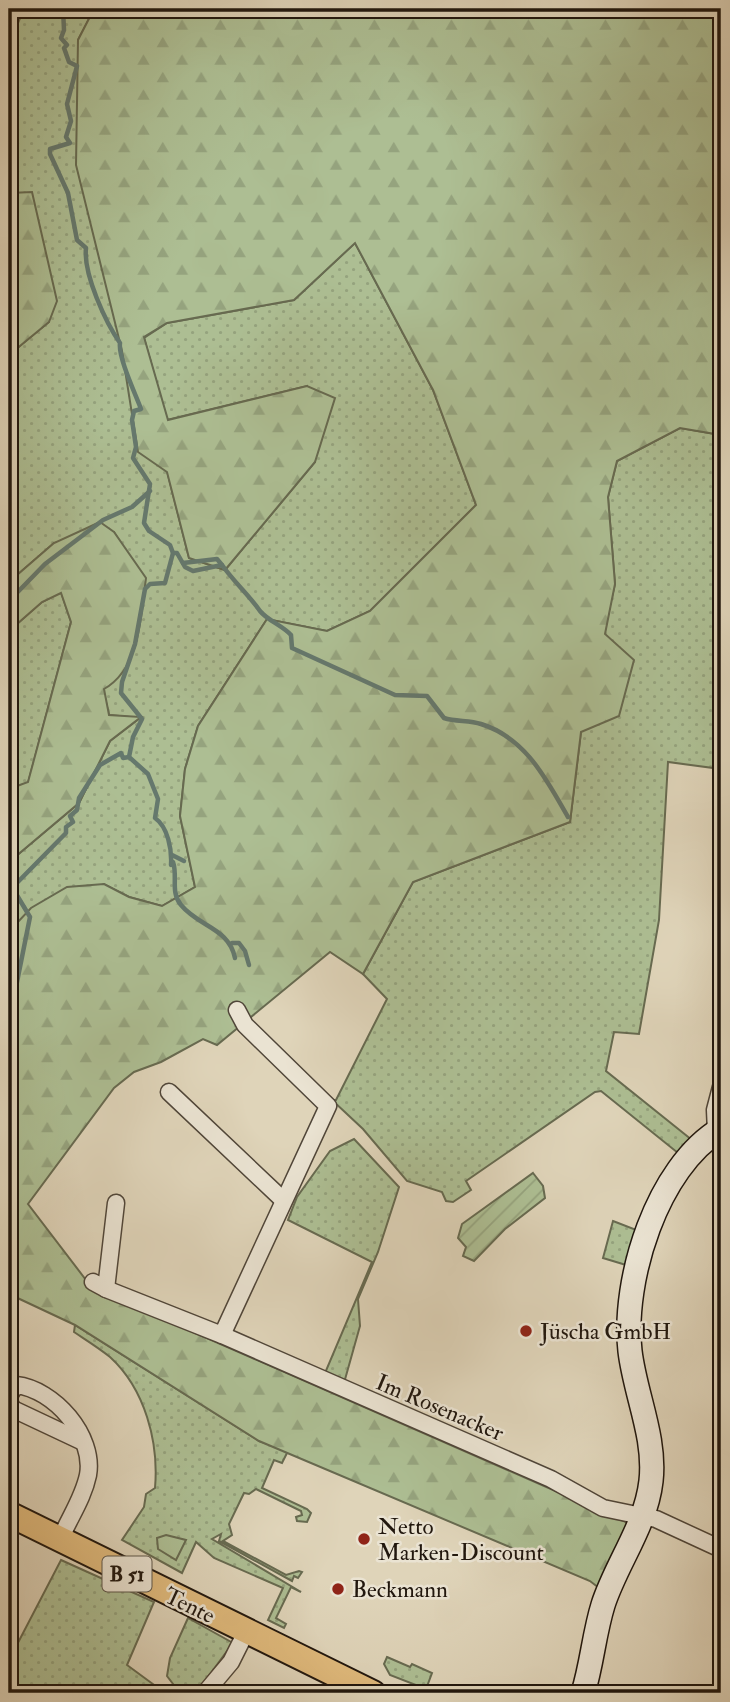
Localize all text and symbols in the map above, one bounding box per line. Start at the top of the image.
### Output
place label: Jüscha GmbH [539,1317,671,1346]
marker: Jüscha GmbH [518,1323,534,1339]
street label: Im Rosenacker [371,1368,509,1448]
place label: Netto Marken-Discount [378,1512,544,1567]
marker: Netto Marken-Discount [356,1531,372,1547]
road number: B 51 [102,1556,152,1592]
place label: Beckmann [352,1575,448,1604]
street label: Tente [160,1581,220,1630]
marker: Beckmann [330,1581,346,1597]

